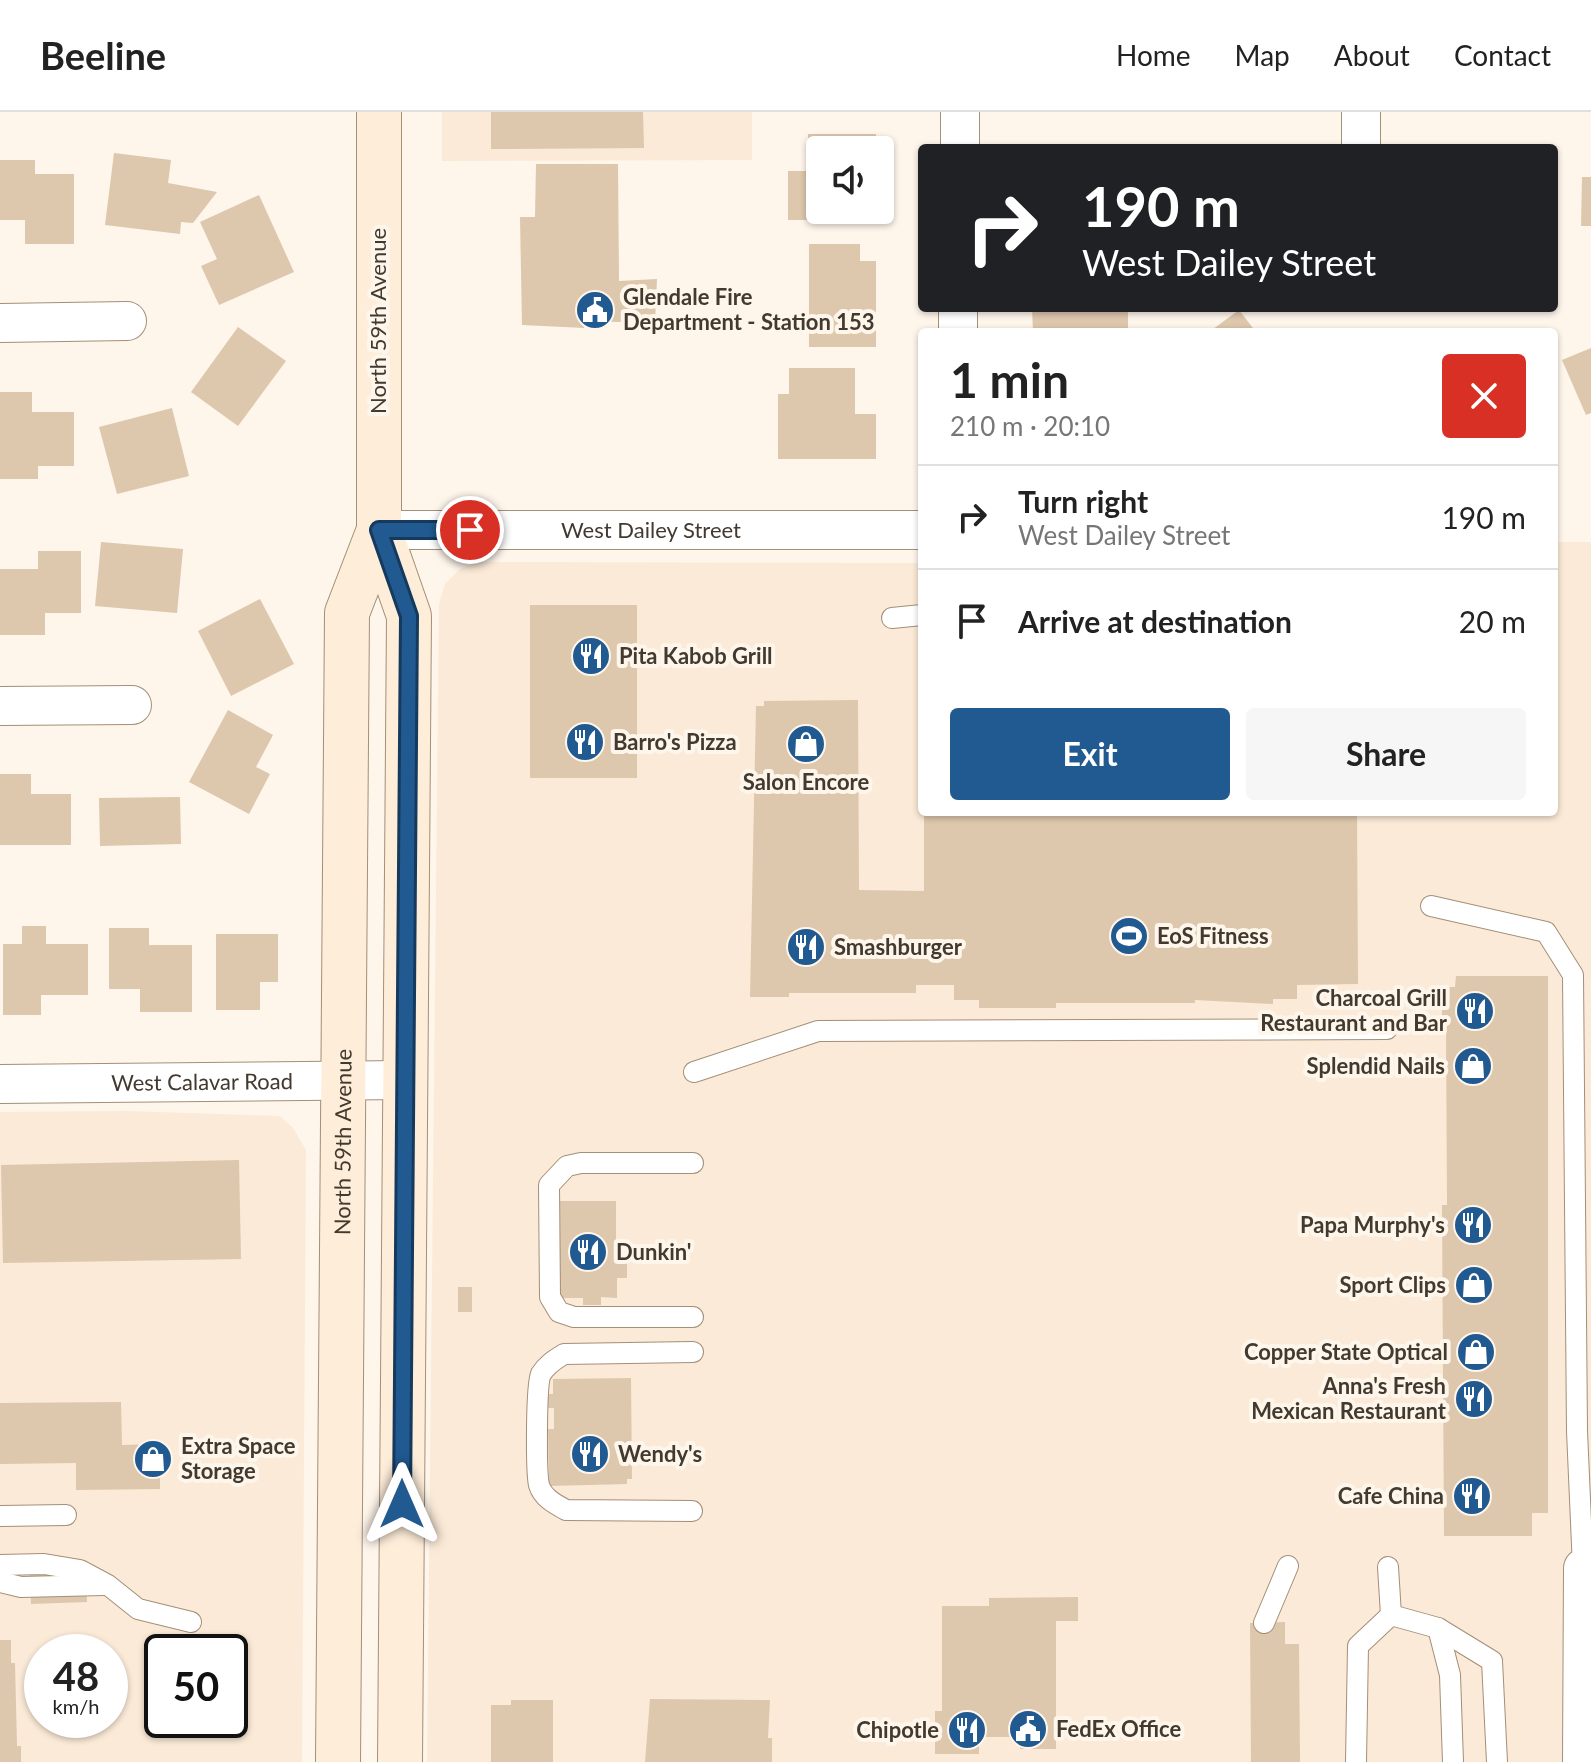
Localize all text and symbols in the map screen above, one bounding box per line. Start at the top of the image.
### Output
text: Beeline [40,32,166,78]
text: Home [1116,38,1191,72]
text: Map [1235,38,1290,72]
text: About [1334,38,1410,72]
text: Contact [1454,38,1551,72]
map controls [806,136,894,224]
button: sound [806,136,894,224]
text: 190 m [1082,172,1240,239]
icon: right [950,176,1054,280]
street label: North 59th Avenue [364,228,391,414]
text: West Dailey Street [1082,240,1376,284]
place label: Glendale Fire Department - Station 153 [623,283,875,335]
public building icon: Glendale Fire Department - Station 153 [574,289,616,331]
text: 1 min [950,351,1069,408]
button: close [1442,354,1526,438]
text: 210 m · 20:10 [950,410,1110,442]
text: Turn right [1018,483,1148,519]
icon: right [950,495,994,539]
pin [436,496,504,564]
text: 190 m [1441,499,1526,535]
icon: arrive [448,508,492,552]
street label: West Dailey Street [561,516,741,543]
text: West Dailey Street [1018,519,1230,551]
icon: arrive [950,599,994,643]
text: Arrive at destination [1018,603,1292,639]
text: 20 m [1459,603,1526,639]
restaurant icon: Pita Kabob Grill [570,635,612,677]
place label: Pita Kabob Grill [619,642,773,669]
button: Exit [950,708,1230,800]
button: Share [1246,708,1526,800]
restaurant icon: Barro's Pizza [564,721,606,763]
shop icon: Salon Encore [785,723,827,765]
place label: Barro's Pizza [613,728,737,755]
place label: Salon Encore [743,768,869,795]
sports icon: EoS Fitness [1108,915,1150,957]
place label: EoS Fitness [1157,922,1269,949]
restaurant icon: Smashburger [785,926,827,968]
place label: Smashburger [834,933,963,960]
place label: Charcoal Grill Restaurant and Bar [1260,984,1448,1036]
restaurant icon: Charcoal Grill Restaurant and Bar [1454,990,1496,1032]
shop icon: Splendid Nails [1452,1045,1494,1087]
street label: North 59th Avenue [328,1049,357,1235]
place label: Splendid Nails [1307,1052,1445,1079]
street label: West Calavar Road [111,1067,293,1096]
restaurant icon: Papa Murphy's [1452,1204,1494,1246]
place label: Papa Murphy's [1300,1211,1445,1238]
restaurant icon: Dunkin' [567,1231,609,1273]
place label: Dunkin' [616,1238,691,1265]
shop icon: Sport Clips [1453,1264,1495,1306]
place label: Sport Clips [1339,1271,1446,1298]
shop icon: Copper State Optical [1455,1331,1497,1373]
place label: Copper State Optical [1244,1338,1448,1365]
place label: Anna's Fresh Mexican Restaurant [1251,1372,1447,1424]
restaurant icon: Anna's Fresh Mexican Restaurant [1453,1378,1495,1420]
place label: Extra Space Storage [181,1432,296,1484]
restaurant icon: Wendy's [569,1433,611,1475]
shop icon: Extra Space Storage [132,1438,174,1480]
place label: Wendy's [618,1440,702,1467]
position arrow [360,1462,444,1546]
restaurant icon: Cafe China [1451,1475,1493,1517]
place label: Cafe China [1338,1482,1444,1509]
speed limit sign: 50 [144,1634,248,1738]
text: 48 [53,1652,99,1700]
text: km/h [53,1694,99,1718]
public building icon: FedEx Office [1007,1708,1049,1750]
restaurant icon: Chipotle [946,1709,988,1751]
place label: FedEx Office [1056,1715,1181,1742]
place label: Chipotle [856,1716,939,1743]

